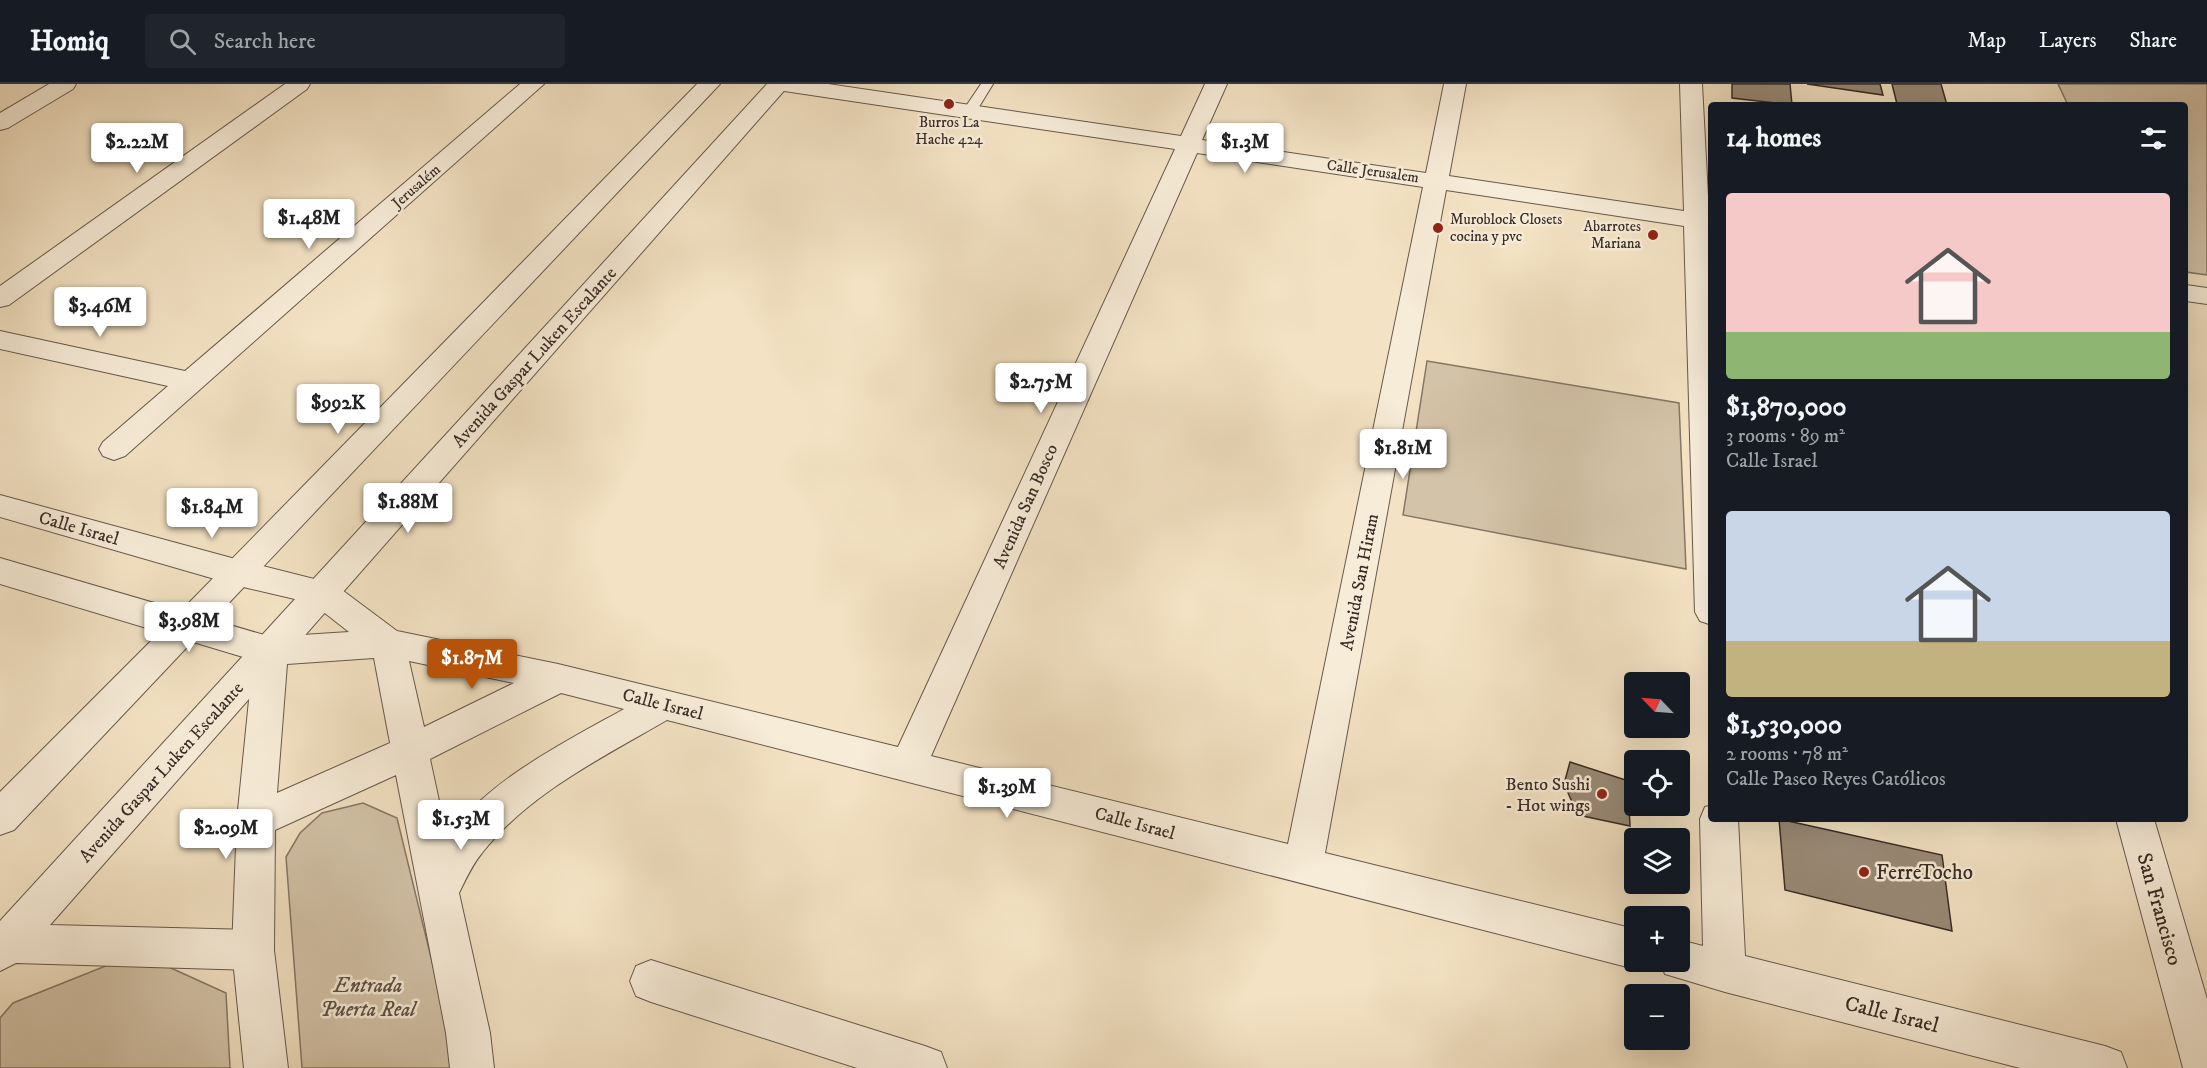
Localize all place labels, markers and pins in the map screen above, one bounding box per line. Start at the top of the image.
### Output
marker: Burros La Hache 424 [942,97,956,111]
place label: Burros La Hache 424 [915,113,983,149]
pin: $2.22M [88,123,186,174]
pin: $1.3M [1203,123,1287,174]
pin: $1.48M [260,199,358,250]
place label: Muroblock Closets cocina y pvc [1450,210,1562,246]
place label: Abarrotes Mariana [1584,217,1642,253]
marker: Muroblock Closets cocina y pvc [1431,221,1445,235]
marker: Abarrotes Mariana [1646,228,1660,242]
pin: $3.46M [51,287,149,338]
pin: $2.75M [992,363,1090,414]
pin: $992K [296,384,380,435]
pin: $1.81M [1354,429,1452,480]
pin: $1.88M [359,483,457,534]
pin: $1.84M [163,488,261,539]
pin: $3.98M [140,602,238,653]
pin: $1.87M [423,639,521,690]
pin: $1.39M [958,768,1056,819]
place label: Bento Sushi - Hot wings [1505,774,1590,817]
marker: Bento Sushi - Hot wings [1595,787,1609,801]
pin: $1.53M [412,800,510,851]
pin: $2.09M [177,809,275,860]
place label: FerreTocho [1876,860,1973,886]
marker: FerreTocho [1857,865,1871,879]

